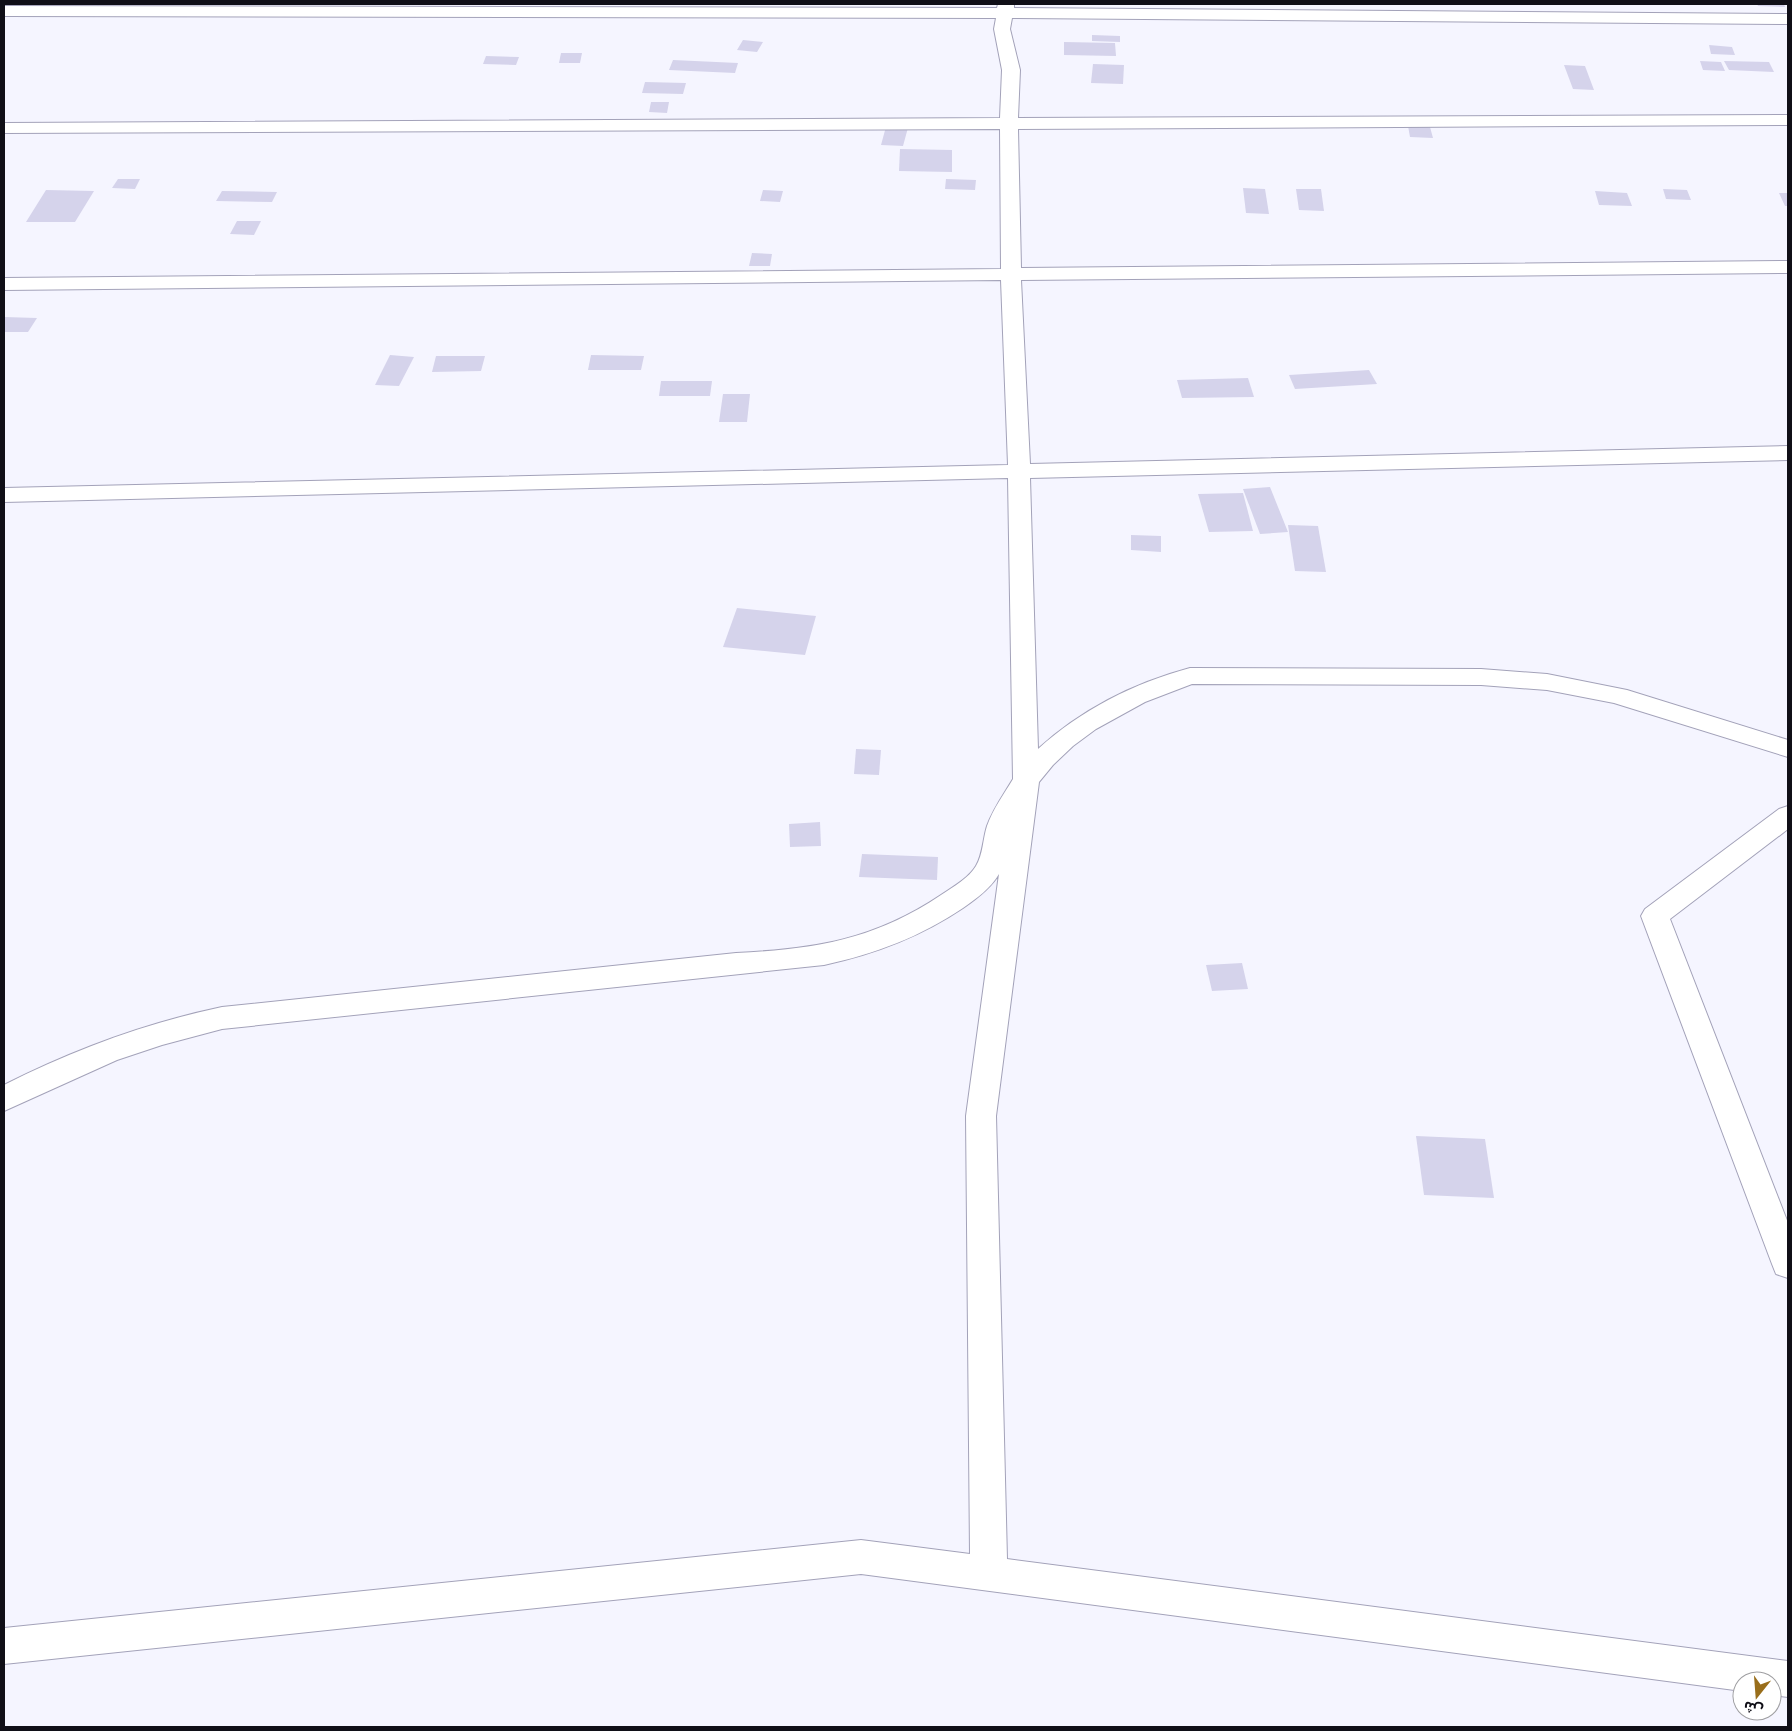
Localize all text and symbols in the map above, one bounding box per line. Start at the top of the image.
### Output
north arrow [1732,1671,1782,1721]
text: ش [1742,1697,1765,1719]

